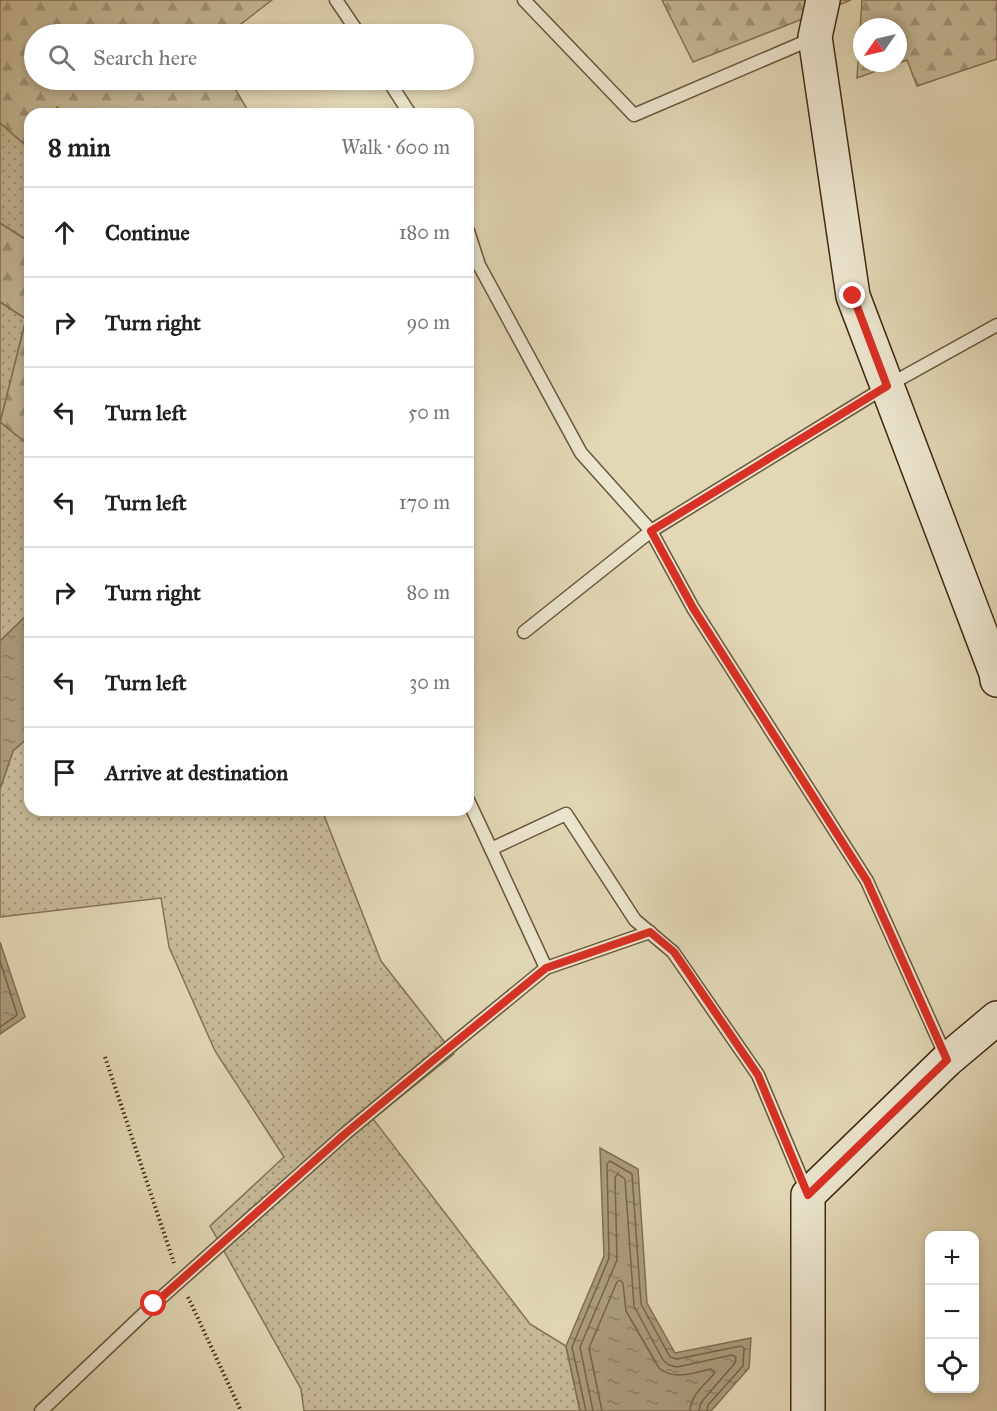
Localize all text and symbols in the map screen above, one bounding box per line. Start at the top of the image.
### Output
north arrow [853,18,907,72]
search box [24,24,474,90]
icon: search [45,41,78,74]
text: Search here [93,44,197,71]
text: 8 min [48,131,111,163]
text: Walk · 600 m [341,135,450,159]
icon: ahead [48,216,81,249]
text: Continue [105,219,190,246]
text: 180 m [399,220,450,244]
route end [839,282,865,308]
icon: right [48,306,81,339]
text: Turn right [105,309,201,336]
text: 90 m [407,310,450,334]
icon: left [48,396,81,429]
text: Turn left [105,399,187,426]
text: 50 m [408,400,450,424]
icon: left [48,486,81,519]
text: Turn left [105,489,187,516]
text: 170 m [399,490,450,514]
icon: right [48,576,81,609]
text: Turn right [105,579,201,606]
text: 80 m [407,580,450,604]
icon: left [48,666,81,699]
text: Turn left [105,669,187,696]
text: 30 m [409,670,450,694]
icon: arrive [48,756,81,789]
text: Arrive at destination [105,759,288,786]
map controls [925,1231,979,1393]
button: + [925,1231,979,1285]
button: − [925,1285,979,1339]
route start [140,1290,166,1316]
button: locate [925,1339,979,1393]

